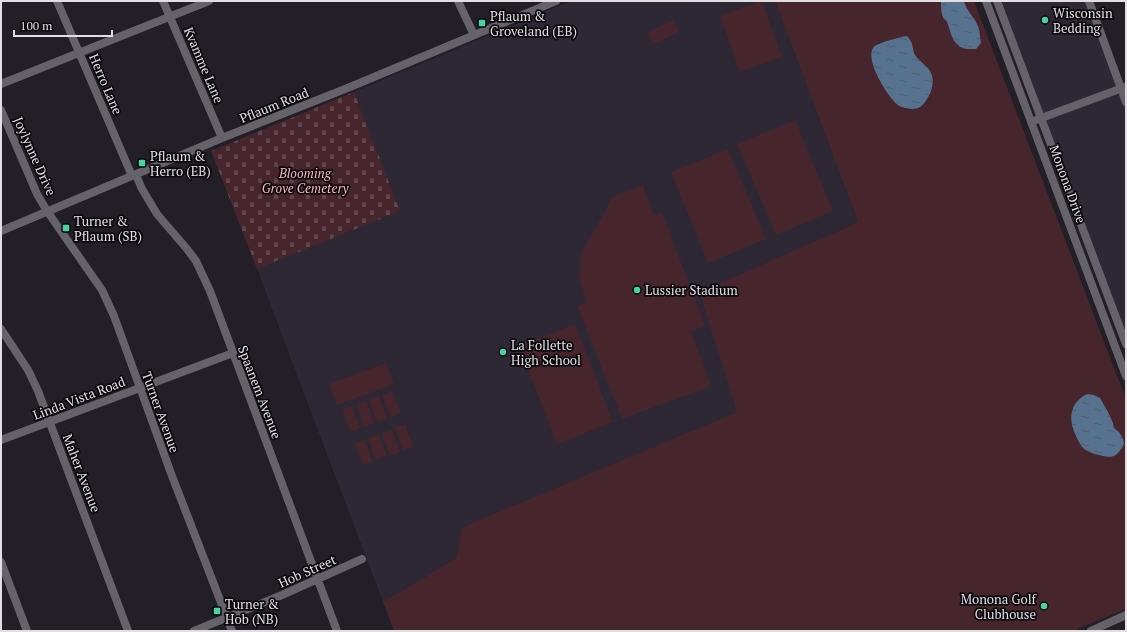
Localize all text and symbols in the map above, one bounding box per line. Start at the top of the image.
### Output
place label: Wisconsin Bedding [1053,4,1113,37]
place label: Pflaum & Groveland (EB) [490,7,577,40]
scale bar [14,12,112,38]
marker: Wisconsin Bedding [1040,15,1050,25]
text: 100 m [20,18,53,33]
marker: Pflaum & Groveland (EB) [477,18,487,28]
street label: Kvamme Lane [180,24,228,106]
street label: Herro Lane [85,51,127,117]
street label: Pflaum Road [237,83,311,127]
street label: Joylynne Drive [10,114,60,198]
street label: Monona Drive [1046,142,1090,226]
place label: Pflaum & Herro (EB) [150,147,211,180]
marker: Pflaum & Herro (EB) [137,158,147,168]
park label: Blooming Grove Cemetery [262,164,349,197]
place label: Turner & Pflaum (SB) [74,212,142,245]
marker: Turner & Pflaum (SB) [61,223,71,233]
place label: Lussier Stadium [645,281,738,299]
marker: Lussier Stadium [632,285,642,295]
place label: La Follette High School [511,336,581,369]
street label: Spaanem Avenue [234,343,286,441]
marker: La Follette High School [498,347,508,357]
street label: Turner Avenue [138,369,184,455]
street label: Linda Vista Road [30,372,128,424]
street label: Maher Avenue [59,431,105,515]
street label: Hob Street [275,550,339,592]
place label: Monona Golf Clubhouse [961,590,1038,623]
place label: Turner & Hob (NB) [225,595,279,628]
marker: Monona Golf Clubhouse [1039,601,1049,611]
marker: Turner & Hob (NB) [212,606,222,616]

